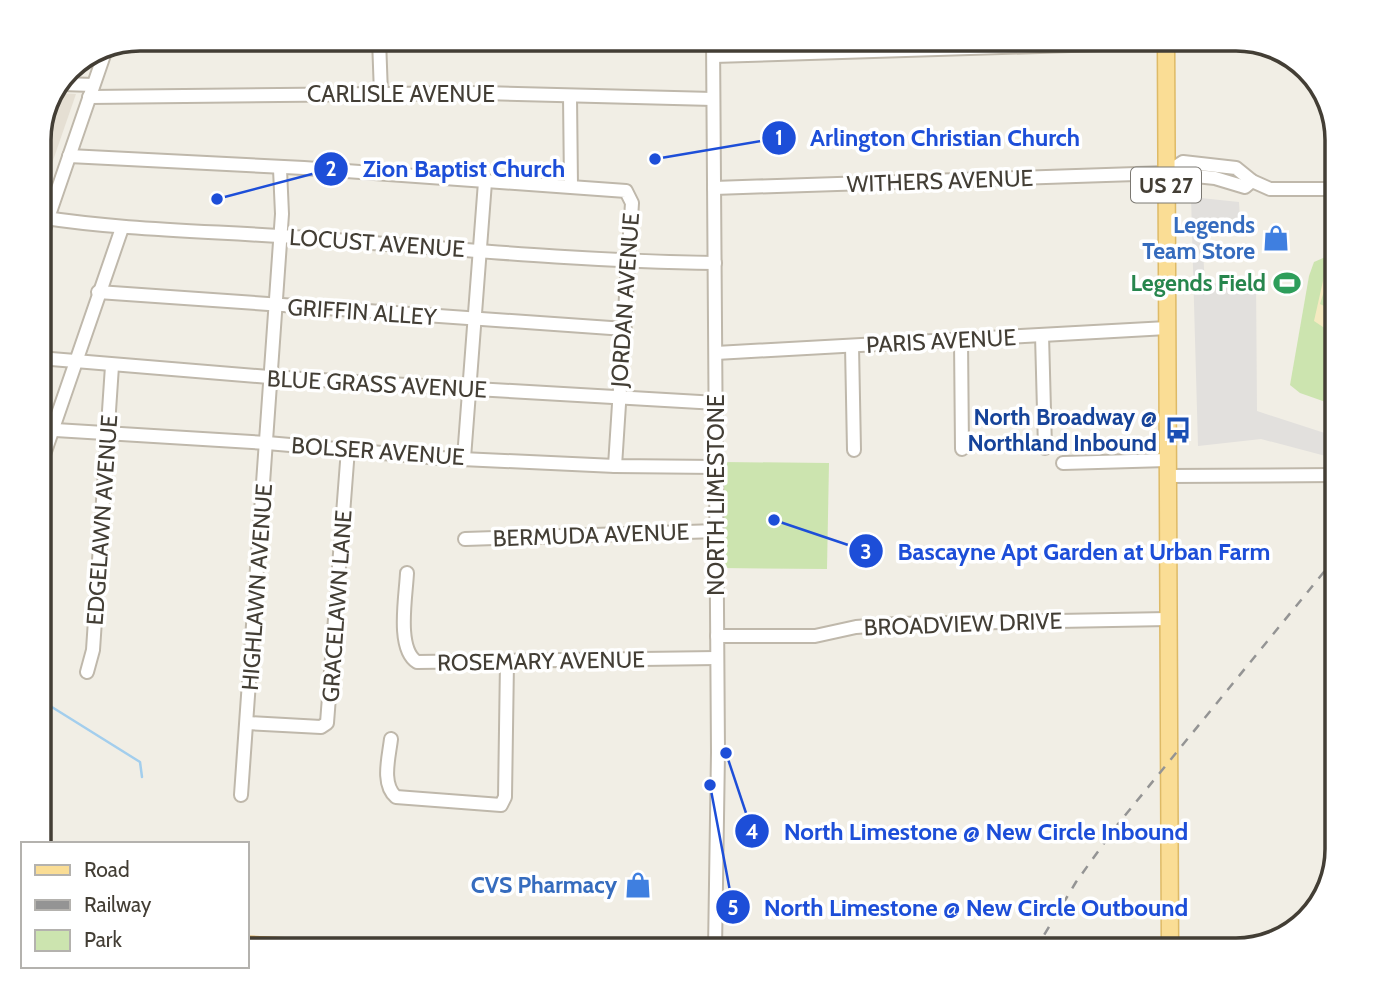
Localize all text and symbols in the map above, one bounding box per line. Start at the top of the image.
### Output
street label: CARLISLE AVENUE [307,80,495,108]
callout: Arlington Christian Church [761,115,1094,160]
text: Arlington Christian Church [810,123,1080,152]
text: 1 [775,125,783,150]
callout: Zion Baptist Church [314,147,579,192]
text: Zion Baptist Church [363,154,565,183]
text: 2 [325,156,337,181]
street label: WITHERS AVENUE [846,164,1034,198]
road number: US 27 [1131,168,1201,202]
place label: Legends Team Store [1142,211,1255,265]
street label: JORDAN AVENUE [605,212,645,389]
street label: LOCUST AVENUE [288,223,466,263]
shop icon: Legends Team Store [1261,223,1291,253]
sports icon: Legends Field [1272,268,1302,298]
place label: Legends Field [1130,269,1266,297]
street label: GRIFFIN ALLEY [286,293,438,331]
street label: PARIS AVENUE [865,323,1017,359]
street label: BLUE GRASS AVENUE [266,364,488,404]
street label: NORTH LIMESTONE [702,394,730,596]
place label: North Broadway @ Northland Inbound [968,403,1157,457]
street label: EDGELAWN AVENUE [81,414,123,626]
bus stop icon: North Broadway @ Northland Inbound [1163,415,1193,445]
street label: BOLSER AVENUE [290,431,466,471]
street label: HIGHLAWN AVENUE [236,483,278,691]
street label: GRACELAWN LANE [316,509,358,703]
street label: BERMUDA AVENUE [492,518,690,552]
callout: Bascayne Apt Garden at Urban Farm [849,529,1284,574]
text: Bascayne Apt Garden at Urban Farm [898,537,1270,566]
text: 3 [860,539,872,564]
street label: BROADVIEW DRIVE [863,607,1063,641]
street label: ROSEMARY AVENUE [437,645,645,677]
callout: North Limestone @ New Circle Inbound [734,809,1202,854]
text: North Limestone @ New Circle Inbound [784,817,1188,846]
text: 4 [745,819,759,844]
legend [21,842,248,968]
text: Road [84,857,130,882]
shop icon: CVS Pharmacy [623,870,653,900]
place label: CVS Pharmacy [471,871,618,899]
callout: North Limestone @ New Circle Outbound [715,885,1203,930]
text: Railway [84,892,152,917]
text: North Limestone @ New Circle Outbound [764,893,1188,922]
text: 5 [727,895,739,920]
text: Park [84,927,122,952]

